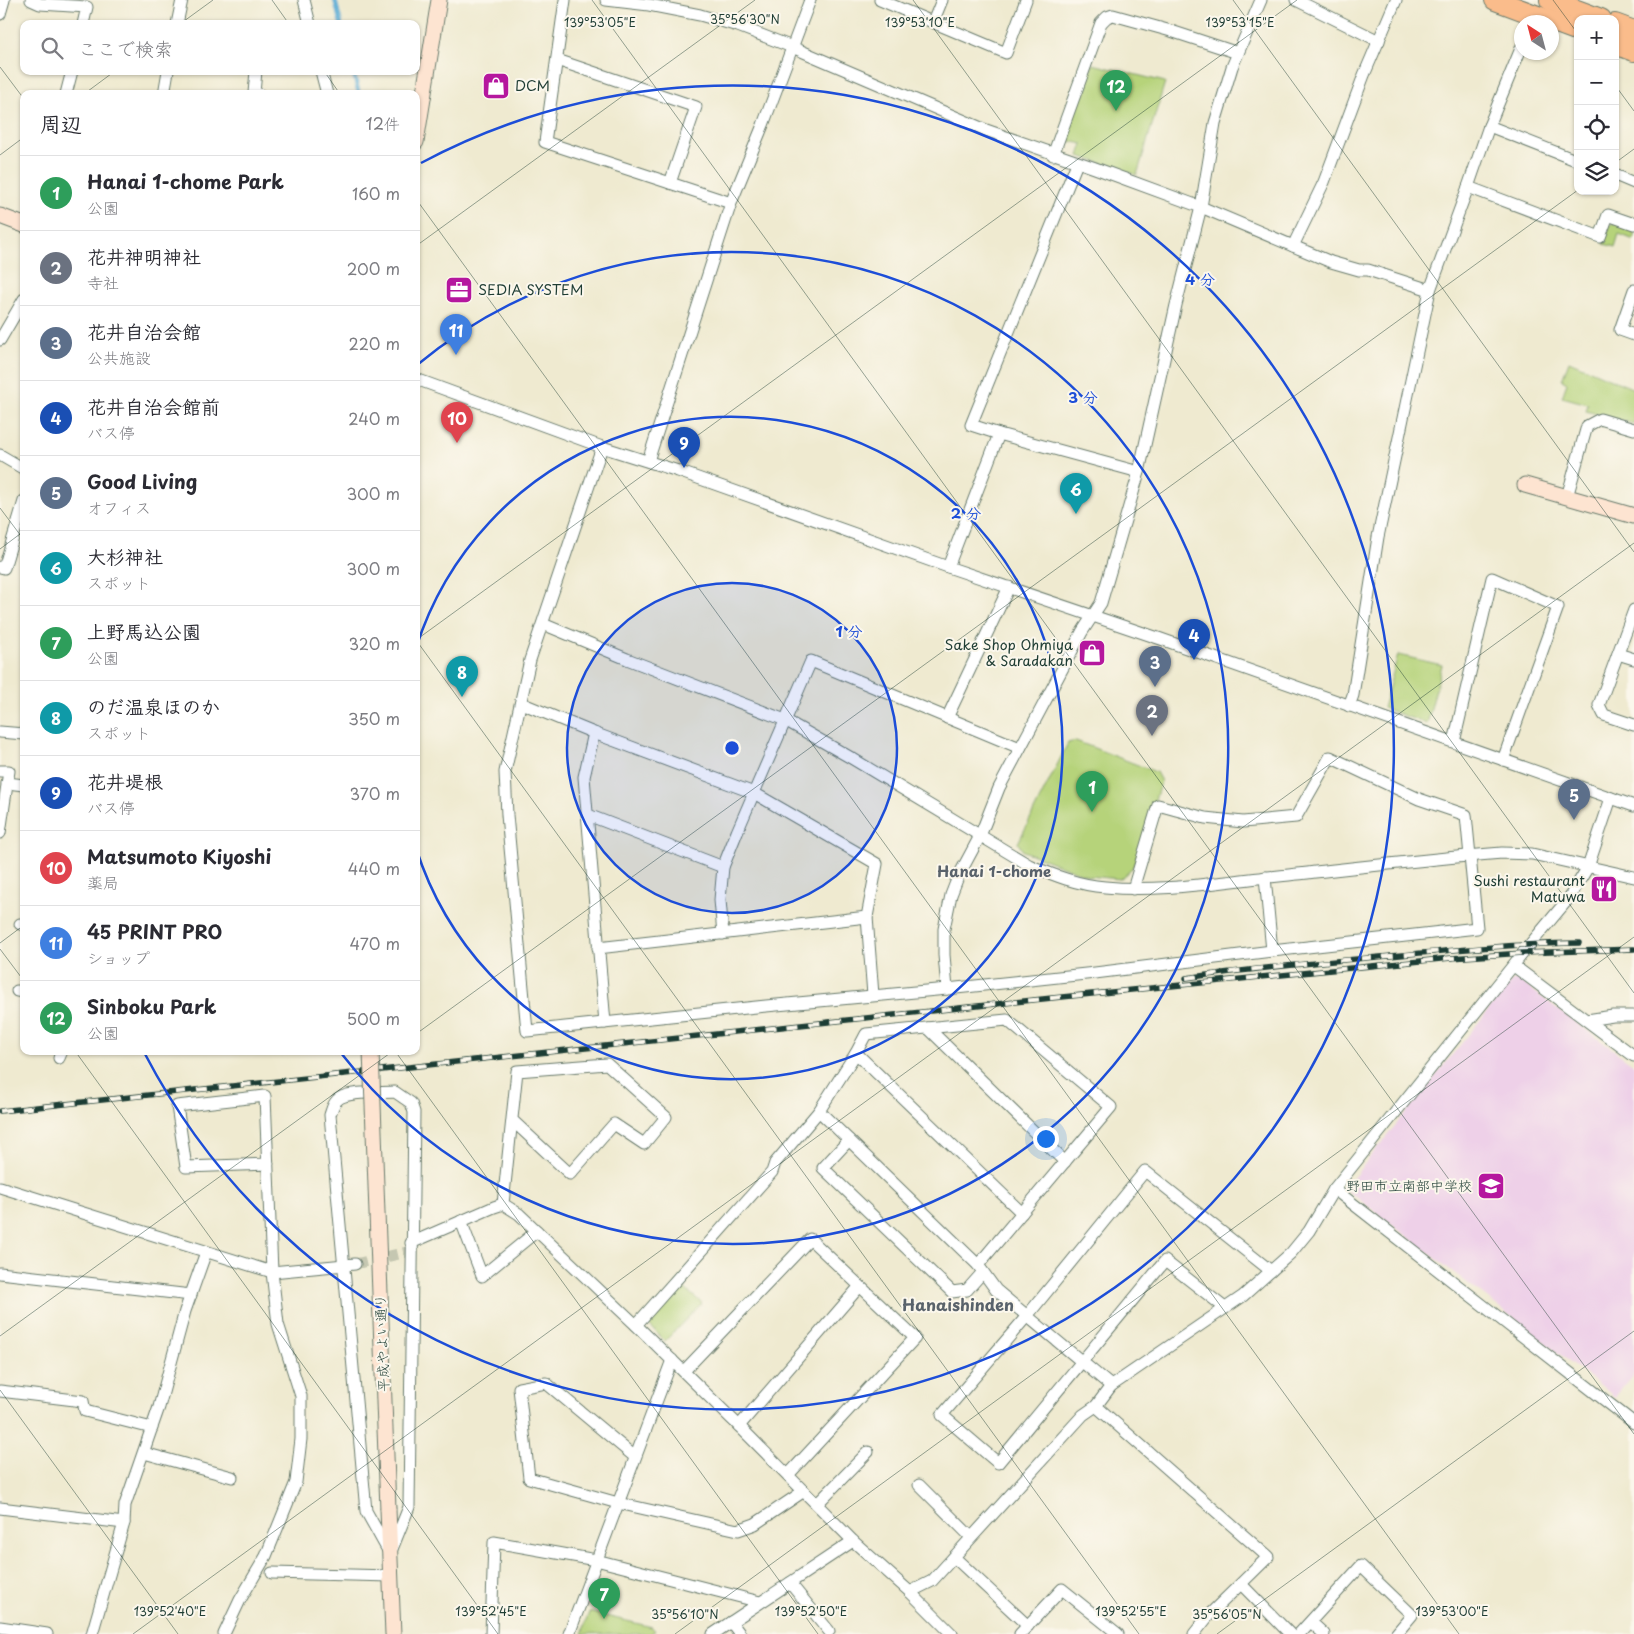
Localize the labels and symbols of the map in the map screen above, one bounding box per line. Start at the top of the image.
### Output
text: 35°56'30"N [710,10,780,28]
text: 139°53'05"E [564,13,636,31]
text: 139°53'10"E [885,13,955,31]
text: 139°53'15"E [1206,13,1275,31]
north arrow [1514,15,1559,60]
pin: 12 [1100,70,1132,111]
shop icon: DCM [481,71,511,101]
place label: DCM [515,75,550,96]
text: 4 分 [1185,267,1215,290]
office icon: SEDIA SYSTEM [444,275,474,305]
place label: SEDIA SYSTEM [478,279,583,300]
pin: 11 [440,314,472,355]
text: 3 分 [1068,385,1098,408]
pin: 10 [441,402,473,443]
pin: 9 [668,427,700,468]
pin: 6 [1060,473,1092,514]
text: 2 分 [951,501,981,524]
text: 1 分 [836,619,863,642]
pin: 4 [1178,619,1210,660]
place label: Sake Shop Ohmiya & Saradakan [945,634,1073,671]
shop icon: Sake Shop Ohmiya & Saradakan [1077,638,1107,668]
pin: 3 [1139,646,1171,687]
pin: 8 [446,656,478,697]
pin: 2 [1136,695,1168,736]
centre of rings [723,739,741,757]
pin: 1 [1076,771,1108,812]
pin: 5 [1558,779,1590,820]
district label: Hanai 1-chome [937,859,1051,882]
place label: Sushi restaurant Matuwa [1473,870,1585,907]
restaurant icon: Sushi restaurant Matuwa [1589,874,1619,904]
your location [1033,1126,1059,1152]
school or university icon: 野田市立南部中学校 [1476,1171,1506,1201]
place label: 野田市立南部中学校 [1346,1175,1472,1196]
district label: Hanaishinden [902,1292,1014,1316]
street label: 平成やよい通り [369,1294,394,1392]
pin: 7 [588,1578,620,1619]
text: 139°52'40"E [134,1602,206,1620]
text: 139°52'45"E [455,1602,527,1620]
text: 139°52'50"E [775,1602,847,1620]
text: 139°52'55"E [1095,1602,1167,1620]
text: 139°53'00"E [1415,1602,1489,1620]
text: 35°56'10"N [651,1605,719,1623]
text: 35°56'05"N [1192,1605,1262,1623]

